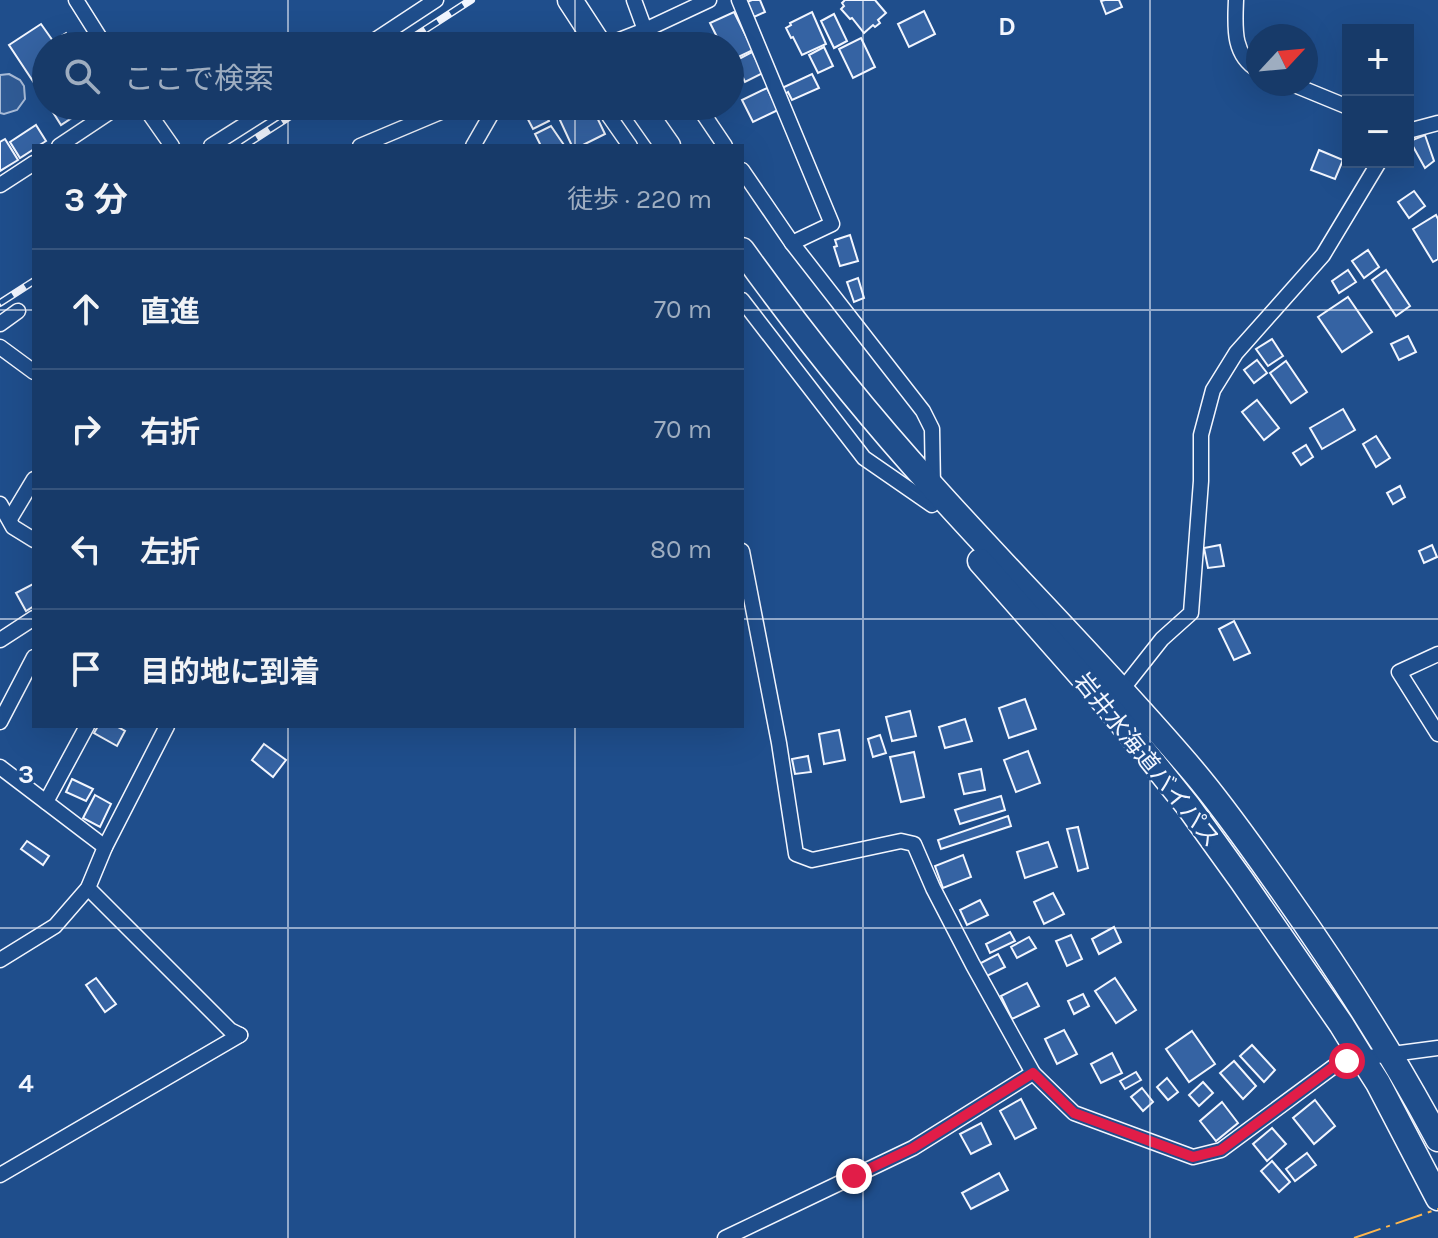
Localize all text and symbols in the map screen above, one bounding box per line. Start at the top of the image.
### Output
text: D [998,11,1016,42]
north arrow [1246,24,1318,96]
map controls [1342,24,1414,168]
button: + [1342,24,1414,96]
search box [32,32,744,120]
icon: search [60,54,104,98]
text: ここで検索 [124,61,274,97]
button: − [1342,96,1414,168]
text: 3 分 [64,180,128,220]
text: 徒歩 · 220 m [567,184,712,215]
icon: ahead [64,287,108,331]
text: 直進 [140,294,200,330]
text: 70 m [654,294,712,325]
icon: right [64,407,108,451]
text: 右折 [140,414,200,450]
text: 70 m [654,414,712,445]
icon: left [64,527,108,571]
text: 左折 [140,534,200,570]
text: 80 m [650,534,712,565]
icon: arrive [64,647,108,691]
text: 目的地に到着 [140,654,320,690]
street label: 岩井水海道バイパス [1068,667,1226,853]
text: 3 [18,759,34,790]
route start [1329,1043,1365,1079]
text: 4 [18,1068,34,1099]
route end [836,1158,872,1194]

